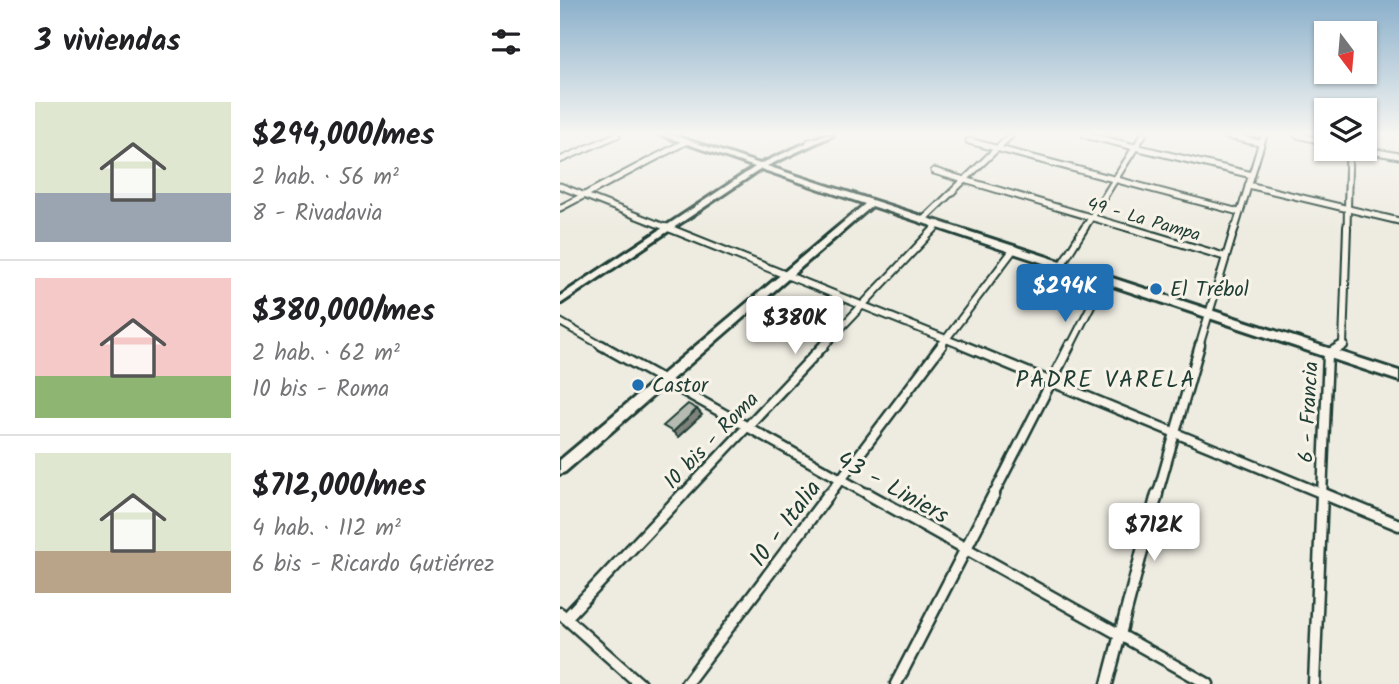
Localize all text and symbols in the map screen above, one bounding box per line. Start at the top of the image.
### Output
text: 3 viviendas [35,18,181,66]
north arrow [1314,21,1377,84]
map controls [1314,21,1377,161]
icon: filters [487,23,525,61]
button: layers [1314,98,1377,161]
text: $294,000/mes [252,112,435,160]
icon: home [91,130,175,214]
text: 2 hab. · 56 m² [252,160,399,196]
street label: 49 - La Pampa [1084,190,1204,250]
text: 8 - Rivadavia [252,196,382,232]
pin: $294K [1016,264,1114,324]
text: $294K [1032,269,1098,305]
place label: El Trébol [1170,274,1249,307]
marker: El Trébol [1148,281,1164,297]
text: $380,000/mes [252,288,435,336]
pin: $380K [746,296,844,356]
text: $380K [762,301,828,337]
icon: home [91,306,175,390]
text: 2 hab. · 62 m² [252,336,400,372]
street label: 6 - Francia [1290,361,1329,464]
district label: PADRE VARELA [1015,363,1197,399]
place label: Castor [652,370,709,403]
text: 10 bis - Roma [252,372,389,408]
marker: Castor [630,377,646,393]
street label: 10 bis - Roma [657,385,767,498]
street label: 43 - Liniers [829,441,956,535]
text: $712,000/mes [252,463,426,511]
street label: 10 - Italia [740,472,832,576]
icon: home [91,481,175,565]
pin: $712K [1105,504,1203,563]
text: $712K [1125,508,1183,544]
text: 4 hab. · 112 m² [252,511,401,547]
text: 6 bis - Ricardo Gutiérrez [252,547,494,583]

